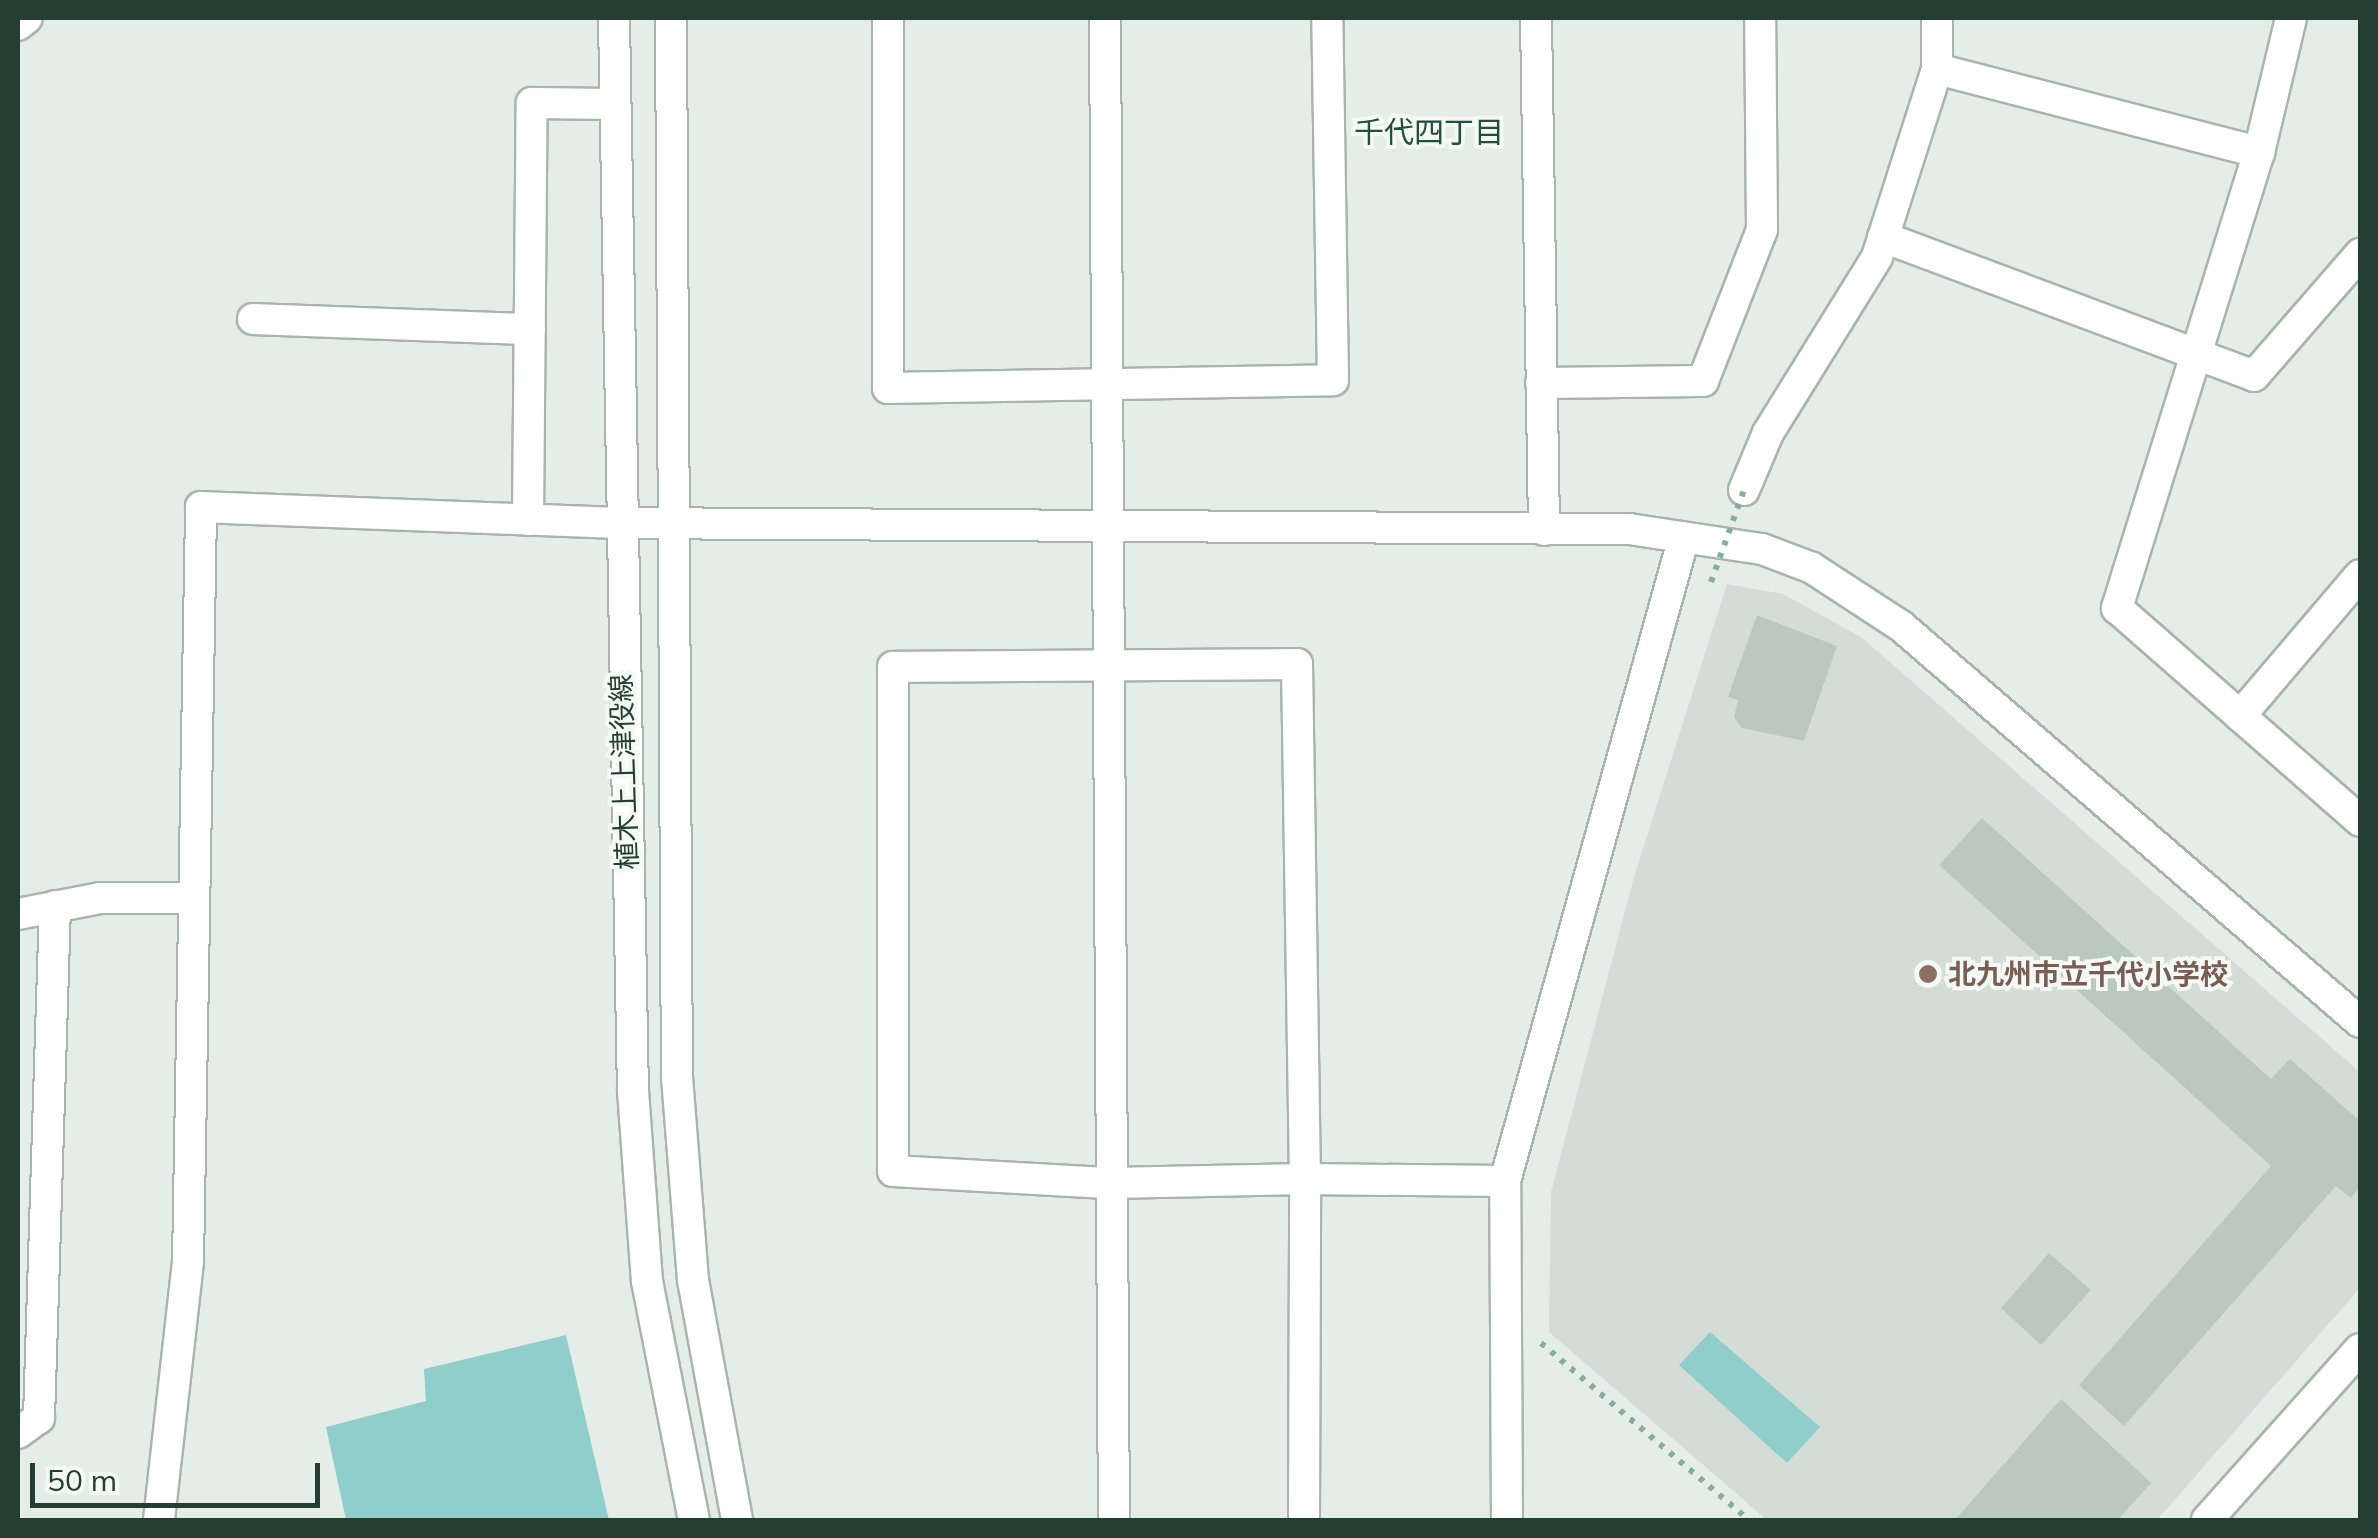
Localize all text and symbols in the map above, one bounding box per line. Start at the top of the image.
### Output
district label: 千代四丁目 [1354,114,1504,150]
street label: 植木上上津役線 [604,673,644,871]
place label: 北九州市立千代小学校 [1948,957,2228,991]
marker: 北九州市立千代小学校 [1917,963,1939,985]
scale bar [35,1443,325,1505]
text: 50 m [47,1461,117,1499]

